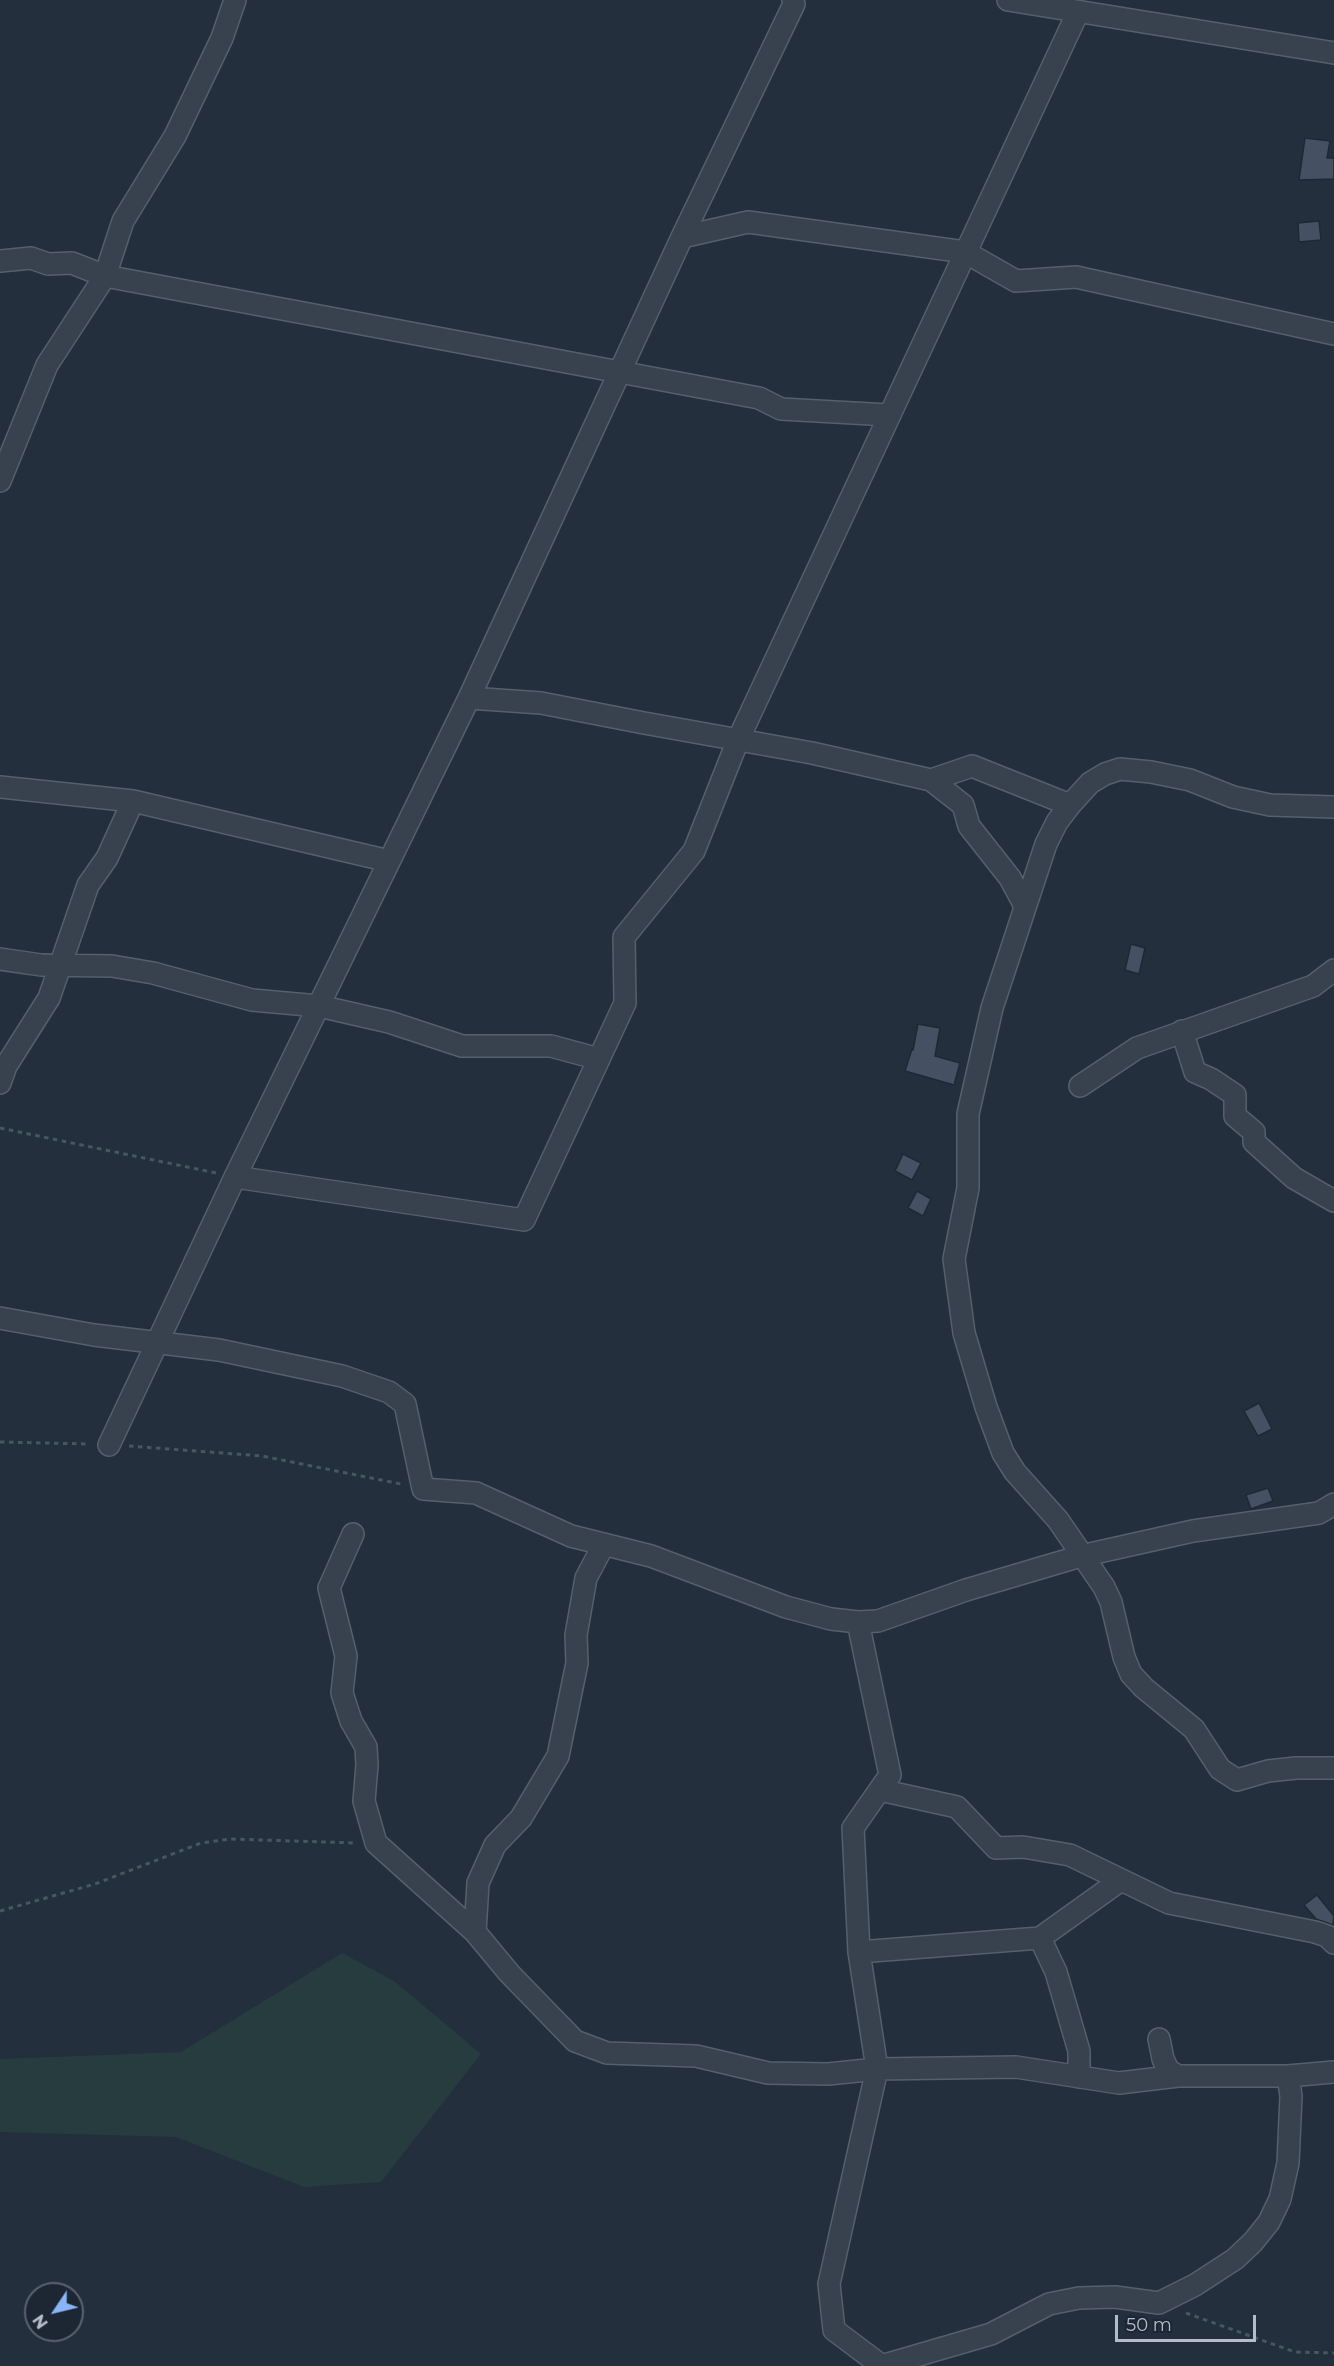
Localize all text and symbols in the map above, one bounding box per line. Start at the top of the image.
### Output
north arrow [24,2282,84,2342]
scale bar [1118,2303,1259,2341]
text: N [29,2311,52,2332]
text: 50 m [1126,2314,1172,2336]

